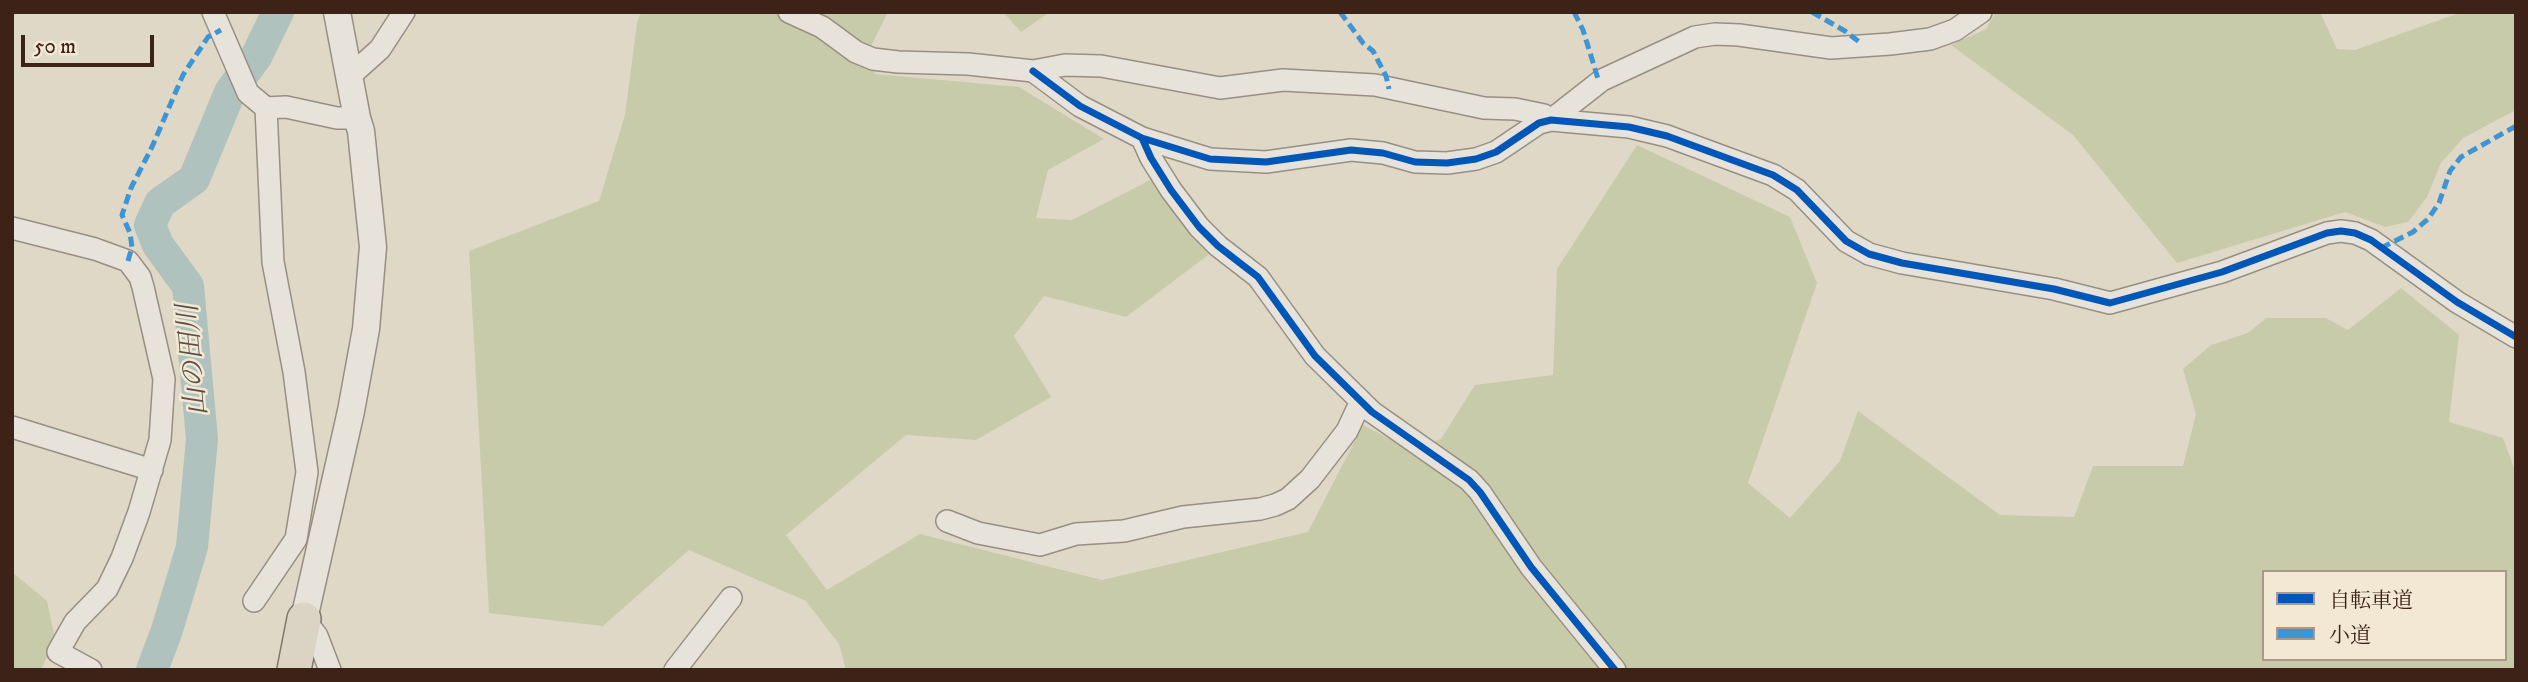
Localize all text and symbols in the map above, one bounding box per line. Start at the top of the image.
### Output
scale bar [24,21,158,65]
text: 50 m [34,34,76,60]
water label: 山の田川 [173,303,217,417]
legend [2262,570,2507,661]
text: 自転車道 [2329,588,2413,614]
text: 小道 [2329,623,2371,649]

